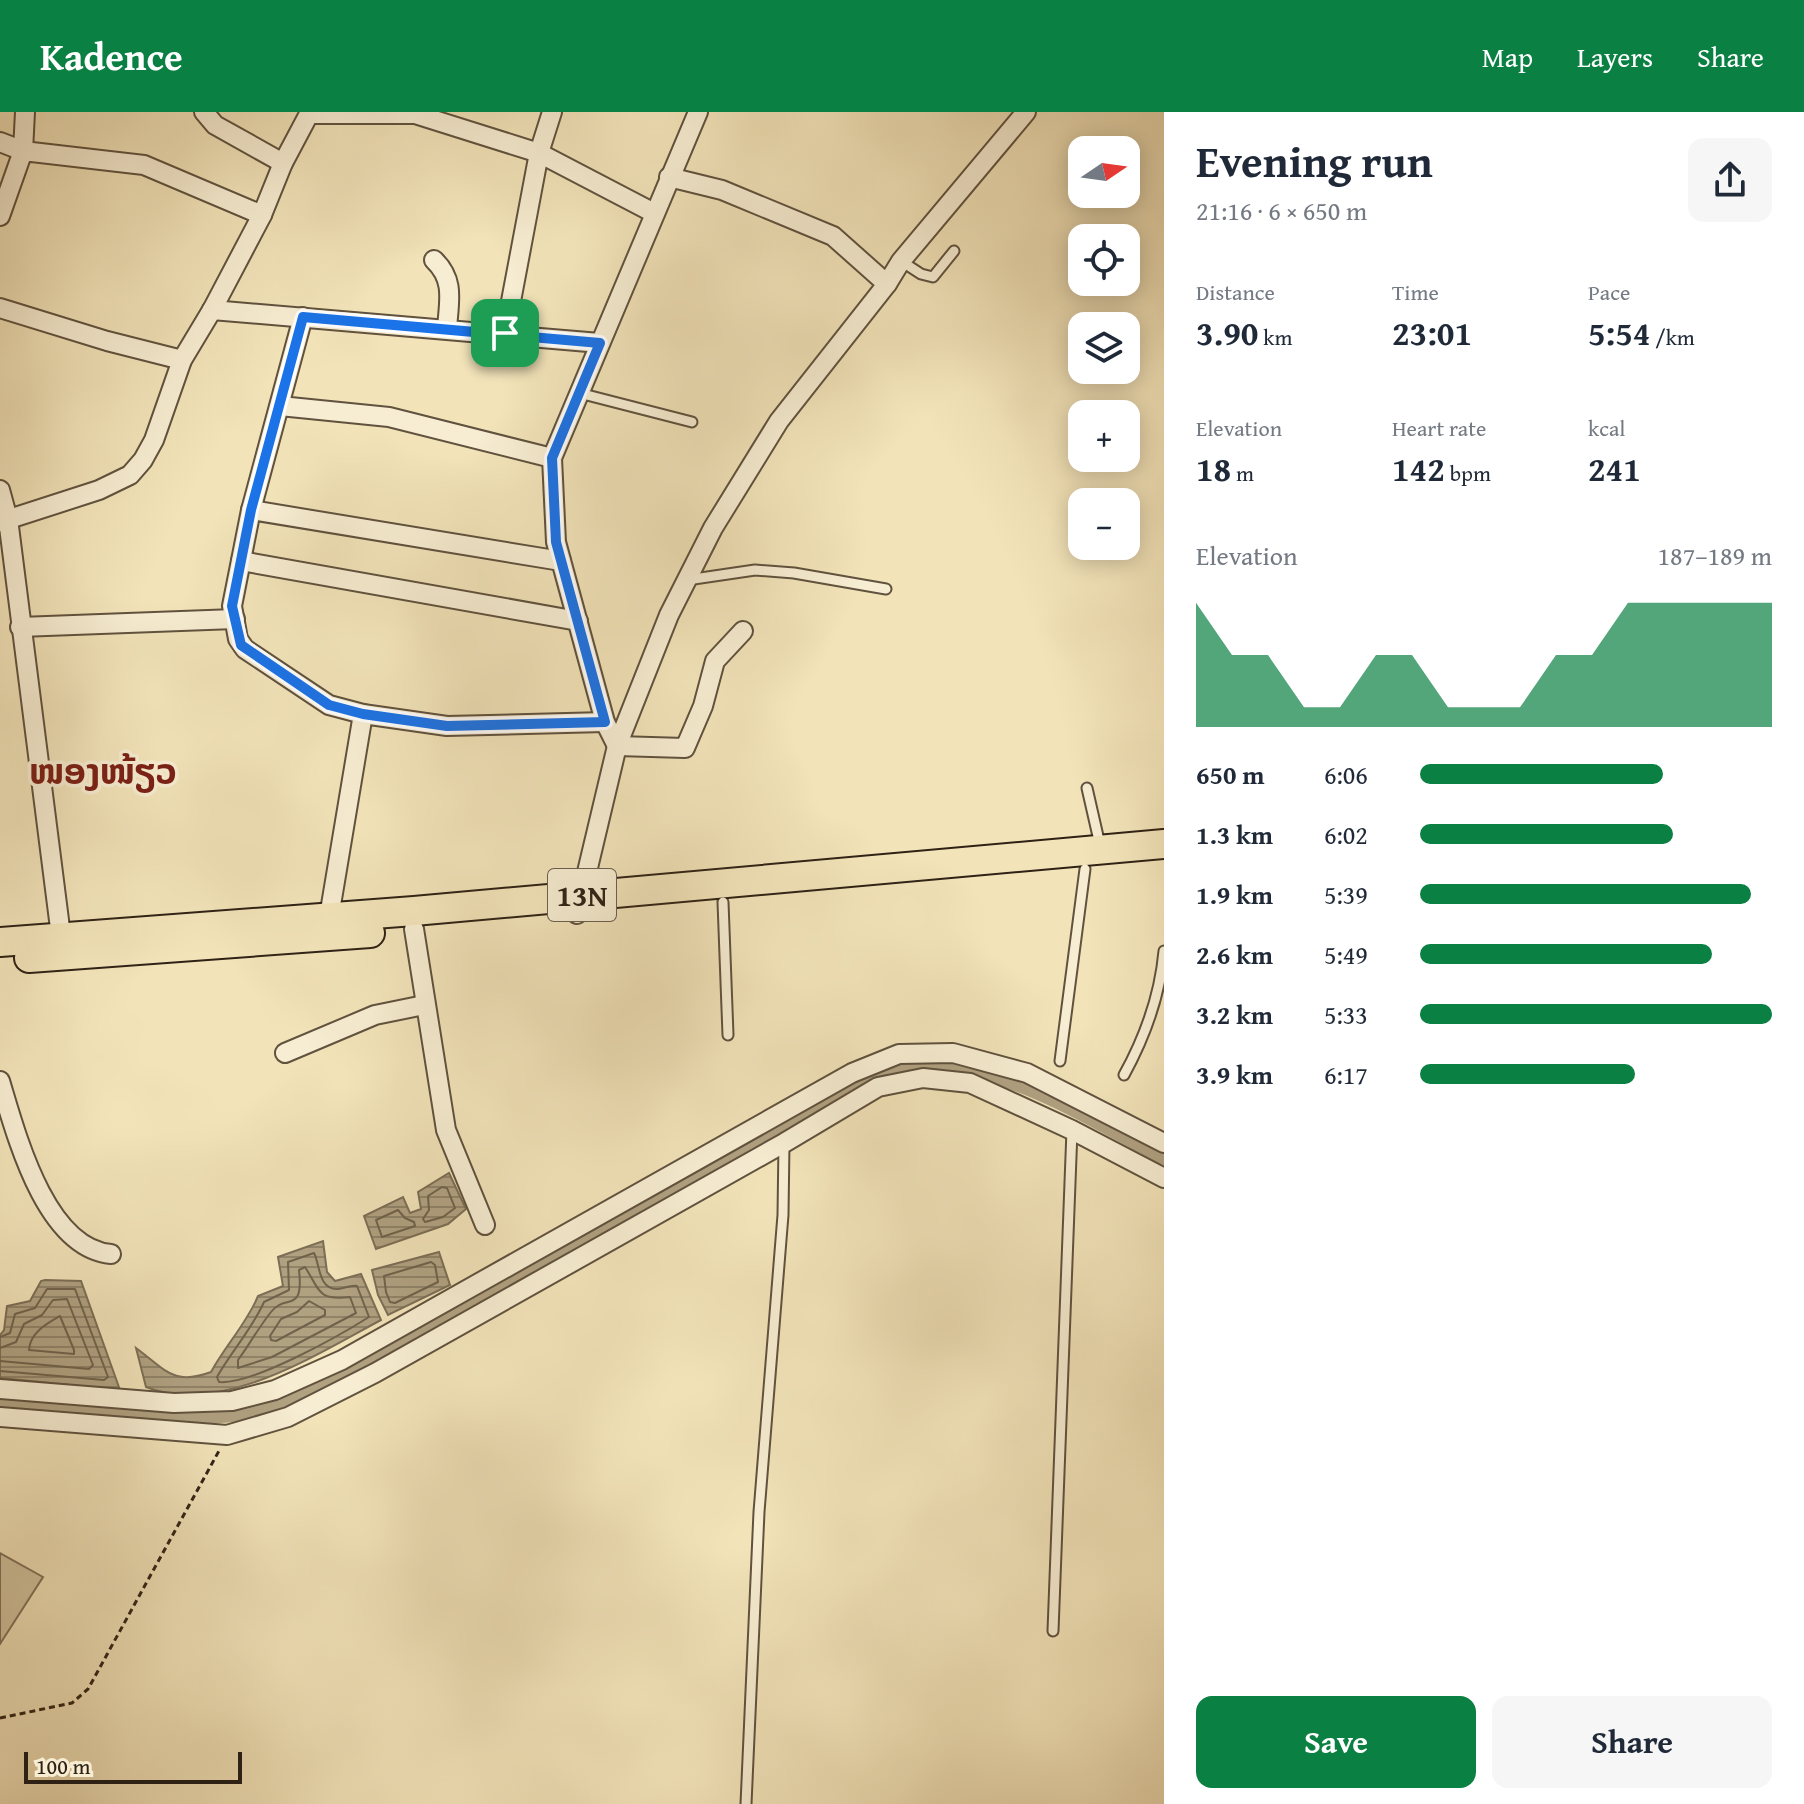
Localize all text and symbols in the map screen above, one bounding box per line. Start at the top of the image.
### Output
text: Kadence [40,28,183,84]
text: Map [1482,36,1533,77]
text: Layers [1577,36,1653,77]
text: Share [1697,36,1764,77]
text: Evening run [1196,129,1433,193]
north arrow [1068,136,1140,208]
map controls [1068,136,1140,560]
button: share [1688,138,1772,222]
text: 21:16 · 6 × 650 m [1196,191,1367,230]
button: locate [1068,224,1140,296]
text: Distance [1196,276,1275,308]
text: Time [1392,276,1439,308]
text: Pace [1588,276,1630,308]
pin [471,299,539,367]
text: 3.90 [1196,308,1258,357]
text: 23:01 [1392,308,1472,357]
text: 5:54 [1588,308,1650,357]
icon: arrive [483,311,527,355]
button: layers [1068,312,1140,384]
text: km [1258,321,1292,353]
text: /km [1650,321,1695,353]
button: + [1068,400,1140,472]
text: Elevation [1196,412,1282,444]
text: Heart rate [1392,412,1486,444]
text: kcal [1588,412,1626,444]
text: 18 [1196,444,1231,493]
text: 142 [1392,444,1445,493]
text: 241 [1588,444,1641,493]
text: m [1231,457,1254,489]
text: bpm [1445,457,1491,489]
button: − [1068,488,1140,560]
text: Elevation [1196,536,1298,575]
text: 187–189 m [1658,536,1772,575]
district label: ໜອງໜ້ຽວ [29,744,177,797]
text: 650 m [1196,755,1264,794]
text: 6:06 [1324,755,1368,794]
text: 1.3 km [1196,815,1273,854]
text: 6:02 [1324,815,1368,854]
road number: 13N [548,869,616,921]
text: 1.9 km [1196,875,1273,914]
text: 5:39 [1324,875,1368,914]
text: 2.6 km [1196,935,1273,974]
text: 5:49 [1324,935,1368,974]
text: 3.2 km [1196,995,1273,1034]
text: 5:33 [1324,995,1368,1034]
text: 3.9 km [1196,1055,1273,1094]
text: 6:17 [1324,1055,1368,1094]
button: Save [1196,1696,1476,1788]
button: Share [1492,1696,1772,1788]
scale bar [24,1748,242,1784]
text: 100 m [36,1750,91,1782]

